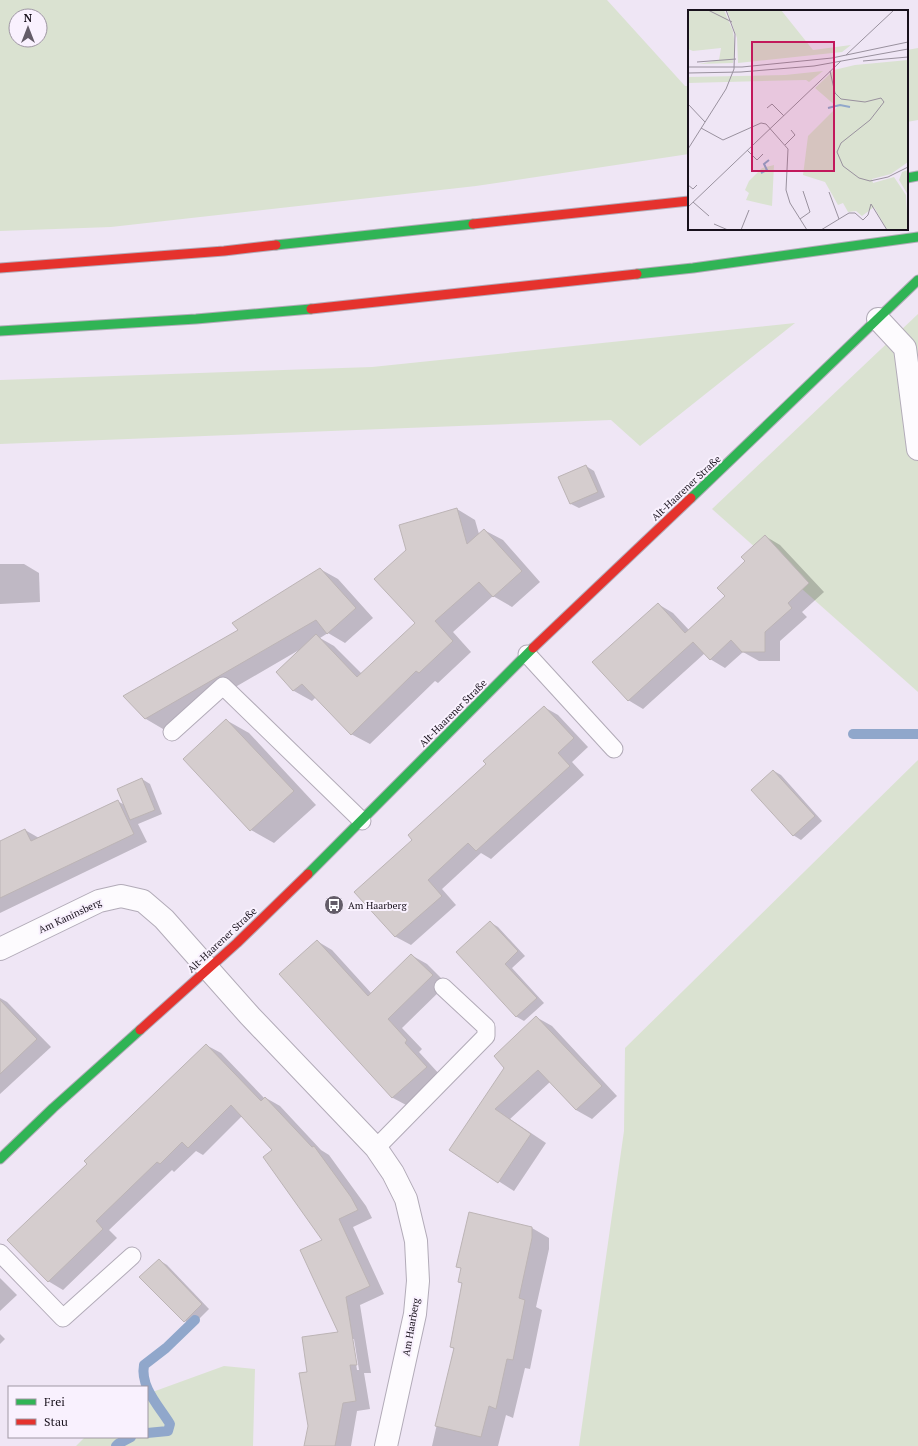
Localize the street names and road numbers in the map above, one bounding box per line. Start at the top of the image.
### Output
street label: Alt-Haarener Straße [649,452,723,524]
street label: Alt-Haarener Straße [416,676,490,750]
street label: Am Kaninsberg [36,895,104,936]
street label: Alt-Haarener Straße [185,904,259,976]
street label: Am Haarberg [400,1296,423,1357]

